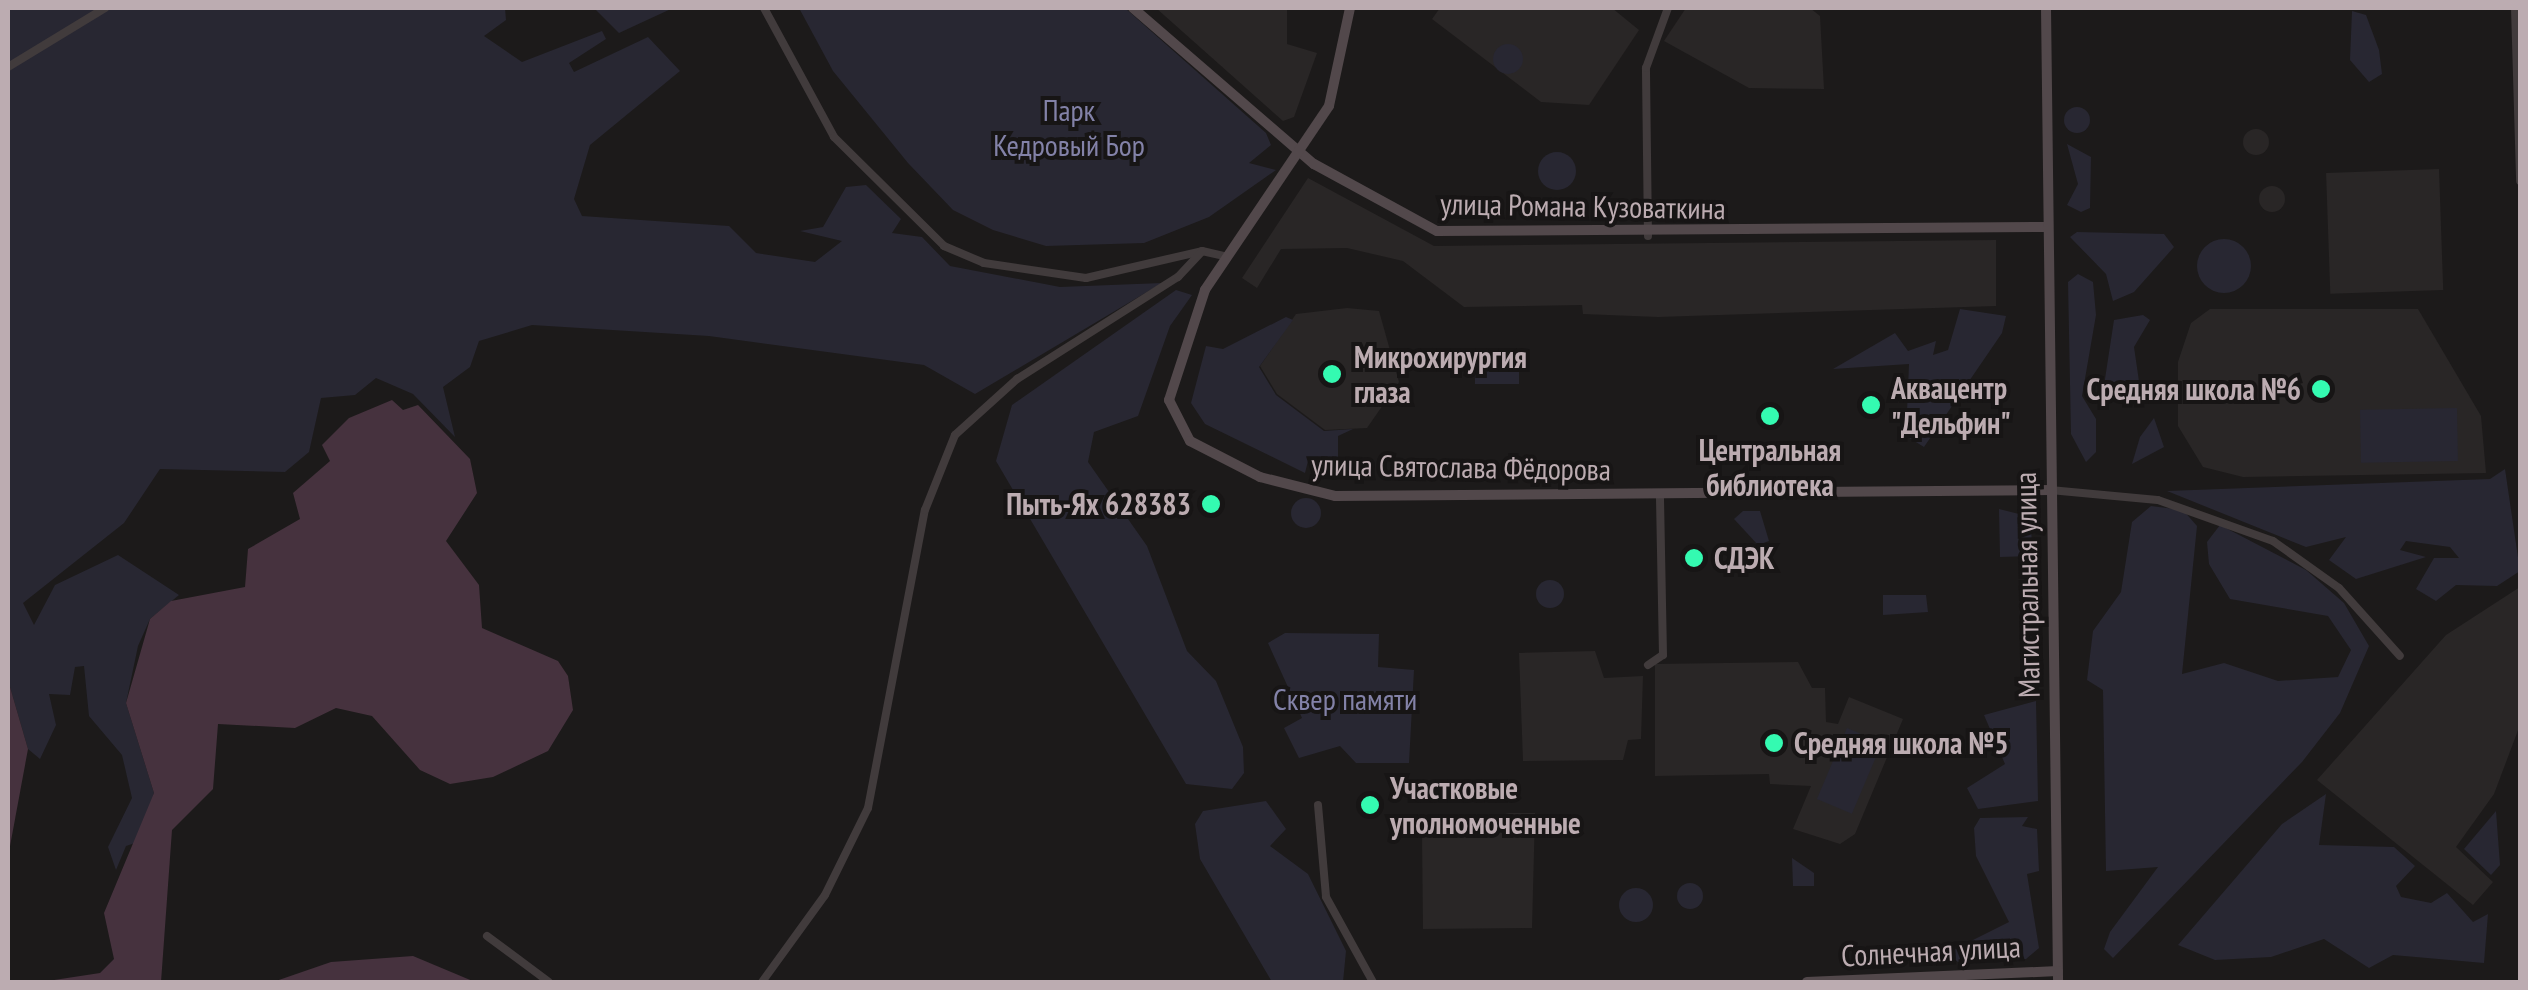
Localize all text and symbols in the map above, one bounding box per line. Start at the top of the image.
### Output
park label: Парк Кедровый Бор [993,92,1145,162]
street label: улица Романа Кузоваткина [1440,186,1726,226]
place label: Микрохирургия глаза [1354,339,1527,410]
marker: Микрохирургия глаза [1319,361,1345,387]
place label: Аквацентр "Дельфин" [1891,370,2011,440]
place label: Средняя школа №6 [2087,371,2301,407]
marker: Средняя школа №6 [2310,378,2332,400]
marker: Аквацентр "Дельфин" [1860,394,1882,416]
marker: Центральная библиотека [1759,405,1781,427]
place label: Центральная библиотека [1699,432,1841,502]
street label: улица Святослава Фёдорова [1311,446,1611,488]
street label: Магистральная улица [2007,472,2047,698]
place label: Пыть-Ях 628383 [1006,486,1191,522]
marker: Пыть-Ях 628383 [1200,493,1222,515]
place label: СДЭК [1714,540,1775,576]
marker: СДЭК [1683,547,1705,569]
park label: Сквер памяти [1273,681,1417,717]
place label: Средняя школа №5 [1794,725,2008,761]
marker: Средняя школа №5 [1763,732,1785,754]
place label: Участковые уполномоченные [1390,770,1581,840]
marker: Участковые уполномоченные [1359,794,1381,816]
street label: Солнечная улица [1840,928,2022,974]

